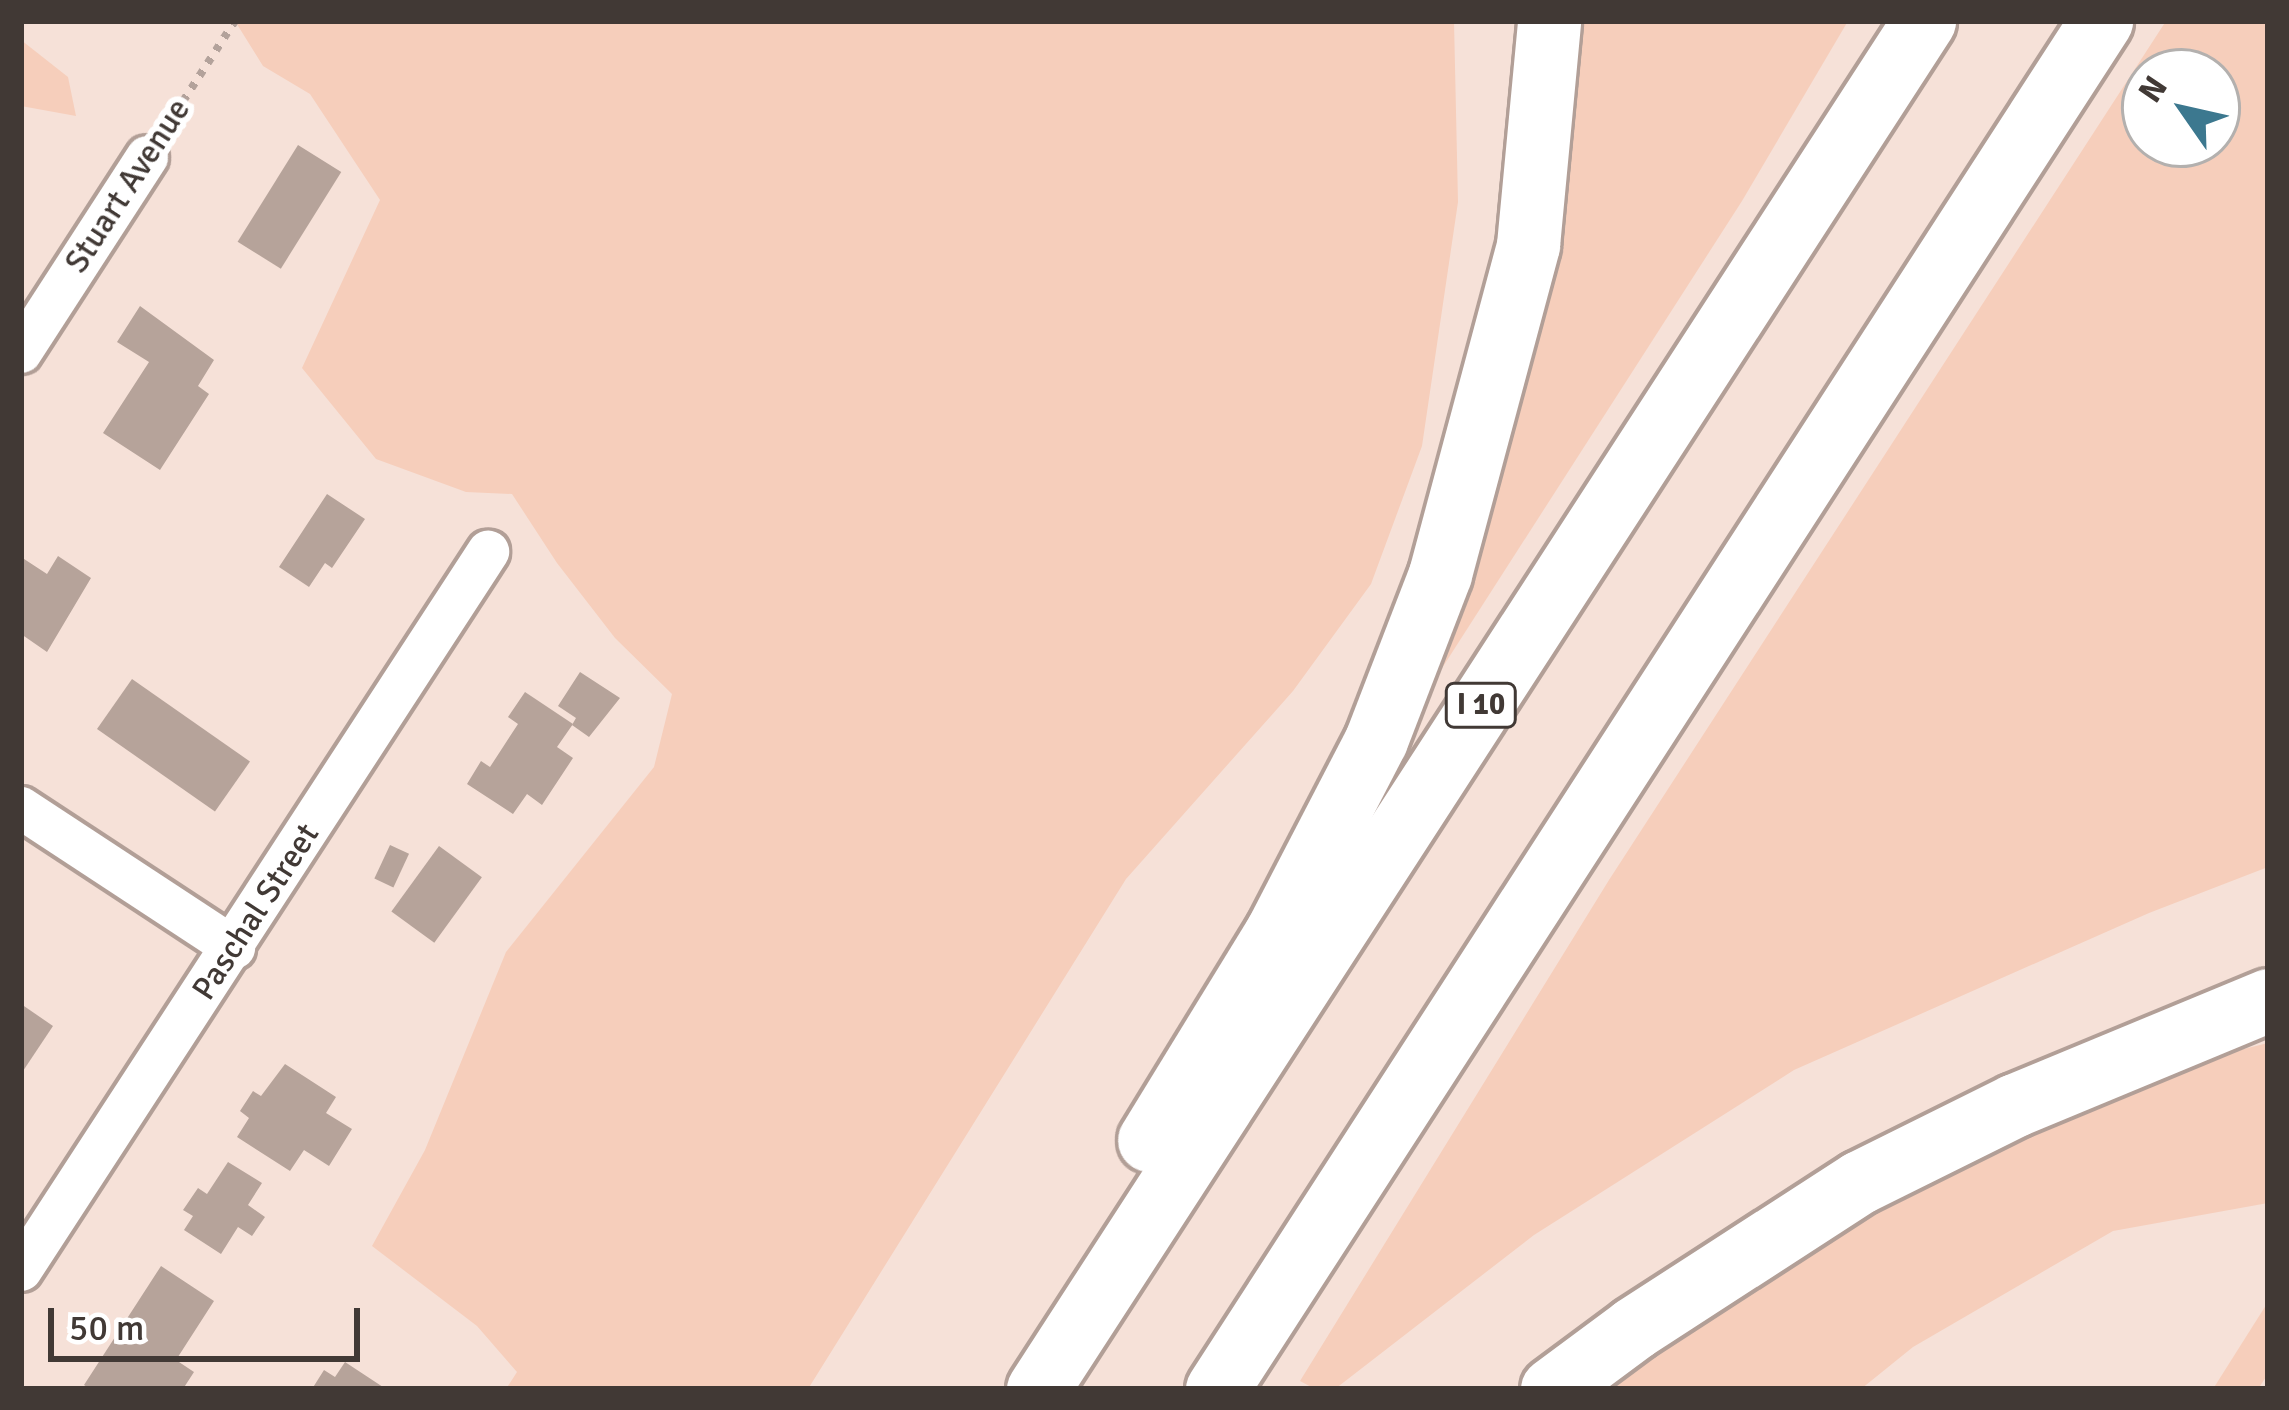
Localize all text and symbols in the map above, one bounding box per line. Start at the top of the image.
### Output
north arrow [2121,48,2241,168]
text: N [2130,68,2177,110]
street label: Stuart Avenue [57,92,199,280]
road number: I 10 [1442,681,1520,729]
street label: Paschal Street [184,816,328,1008]
scale bar [54,1284,366,1358]
text: 50 m [69,1306,145,1351]

